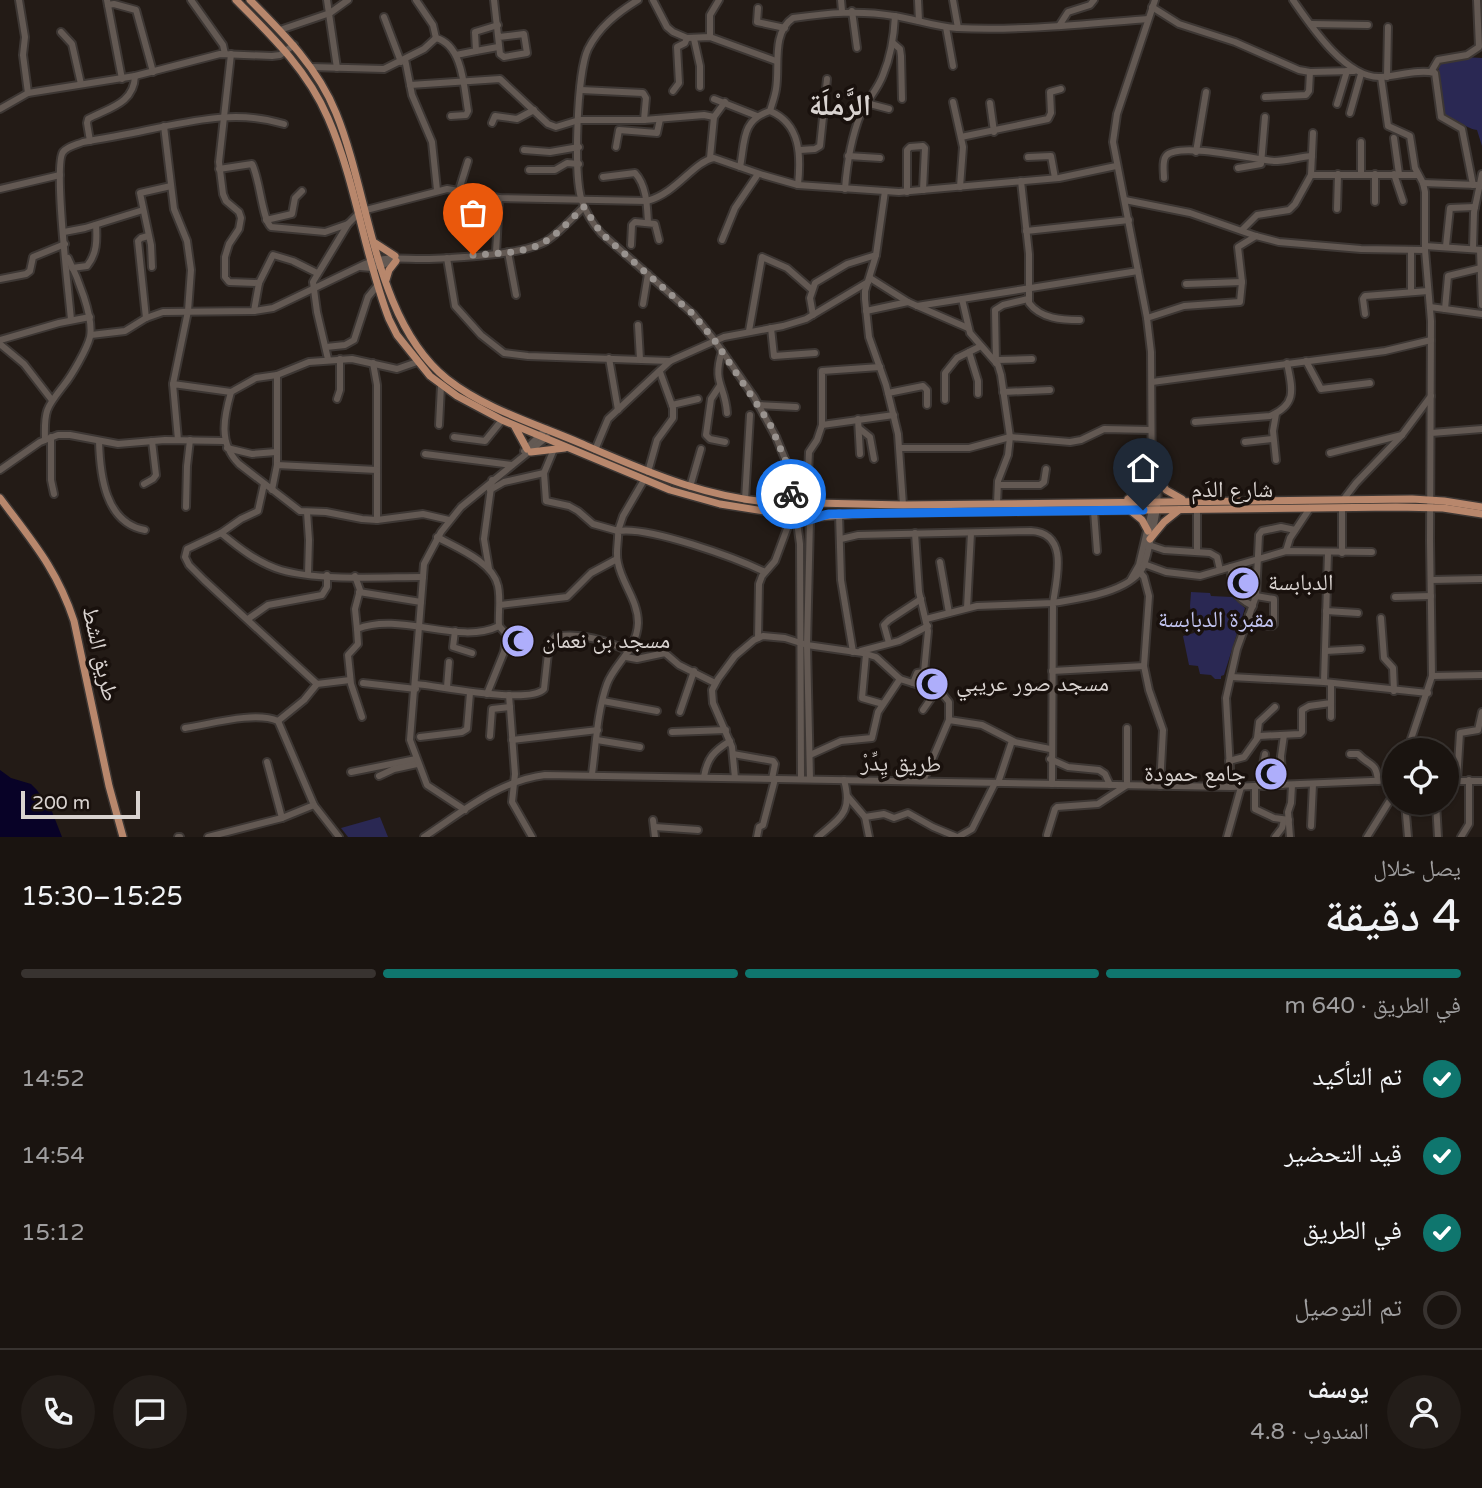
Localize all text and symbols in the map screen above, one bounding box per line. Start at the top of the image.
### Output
district label: الرَّمْلَة [809,87,871,124]
pin [443,183,503,255]
icon: bag [454,194,492,232]
pin [1113,438,1173,510]
icon: home [1124,449,1162,487]
courier [756,459,826,529]
icon: bike [772,475,810,513]
street label: شارع الدَم [1191,476,1273,505]
mosque icon: الدبابسة [1224,564,1262,602]
place label: الدبابسة [1268,569,1333,597]
street label: طريق الشط [76,604,124,704]
park label: مقبرة الدبابسة [1158,606,1274,634]
mosque icon: مسجد بن نعمان [499,622,537,660]
place label: مسجد بن نعمان [542,627,670,655]
mosque icon: مسجد صور عريبي [913,665,951,703]
place label: مسجد صور عريبي [956,670,1109,702]
map controls [1382,738,1459,815]
button: locate [1382,738,1459,815]
street label: طريق يِدِّرْ [859,749,942,780]
mosque icon: جامع حمودة [1252,755,1290,793]
place label: جامع حمودة [1144,760,1246,788]
scale bar [21,788,140,820]
text: 200 m [32,792,90,814]
text: يصل خلال [1373,855,1461,883]
text: 15:25–15:30 [21,881,183,912]
text: 4 دقيقة [1325,889,1461,944]
text: في الطريق · 640 m [1284,992,1461,1020]
icon: check [1423,1060,1461,1098]
text: تم التأكيد [1312,1061,1402,1092]
text: 14:52 [21,1065,85,1093]
icon: check [1423,1137,1461,1175]
text: قيد التحضير [1284,1138,1402,1169]
text: 14:54 [21,1142,85,1170]
icon: check [1423,1214,1461,1252]
text: في الطريق [1302,1215,1402,1246]
text: 15:12 [21,1219,85,1247]
text: تم التوصيل [1294,1292,1402,1323]
text: يوسف [1308,1374,1369,1405]
button: phone [21,1375,95,1449]
button: chat [113,1375,187,1449]
button: person [1387,1375,1461,1449]
text: المندوب · 4.8 [1250,1418,1369,1446]

